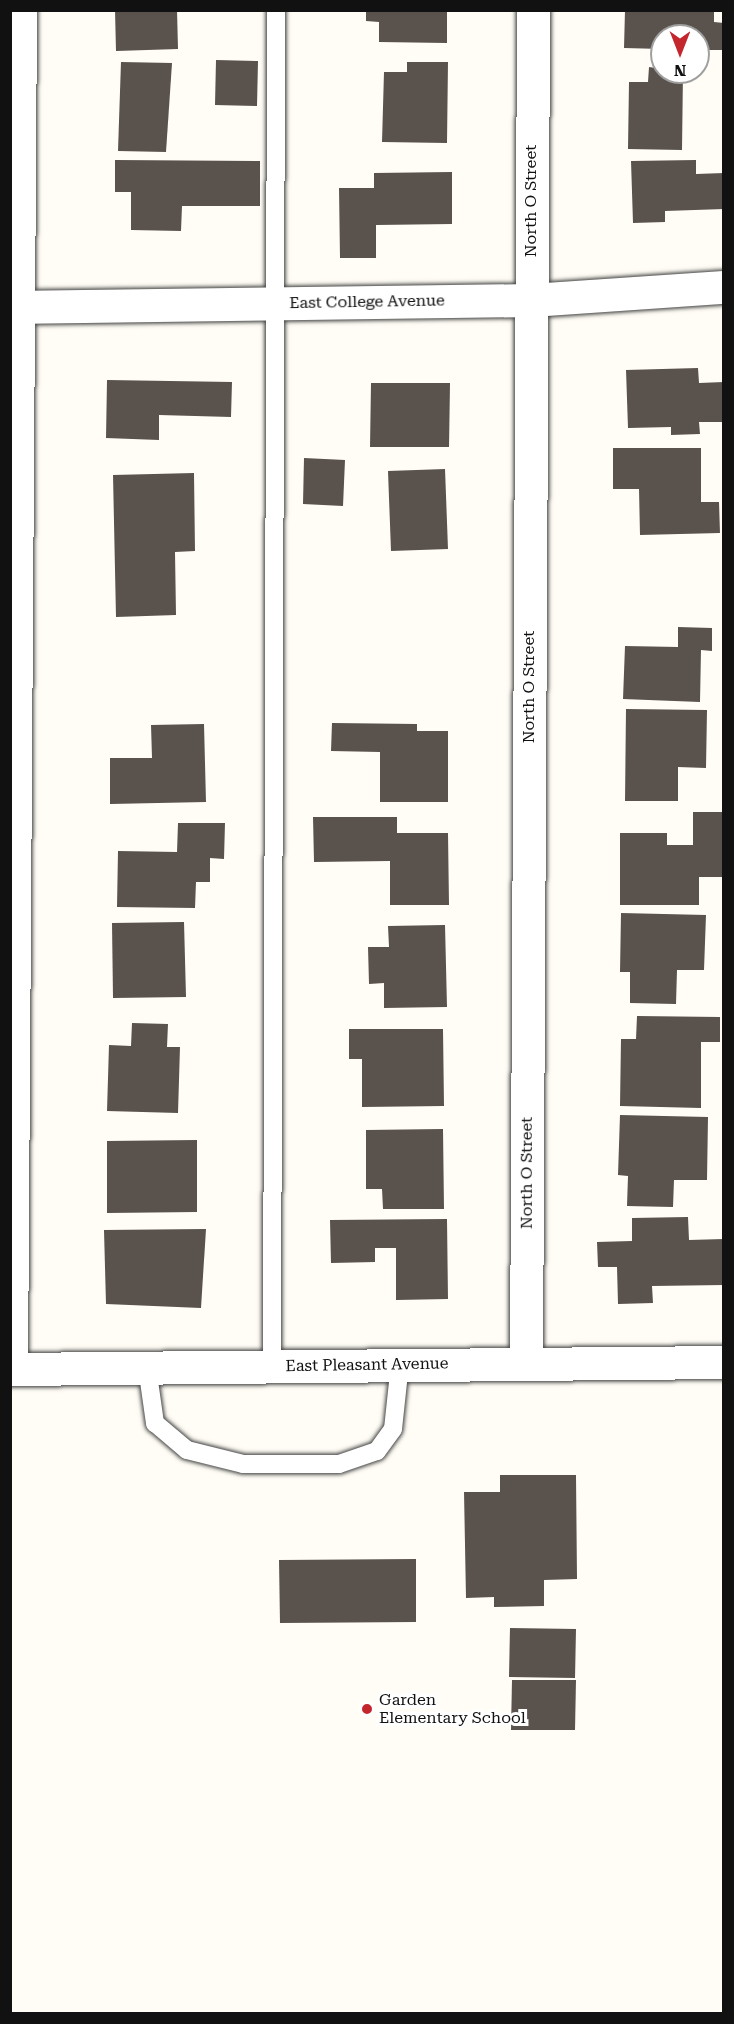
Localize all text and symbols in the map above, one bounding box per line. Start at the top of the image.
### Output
north arrow [650,24,710,84]
text: N [674,61,686,80]
street label: North O Street [521,145,541,257]
street label: East College Avenue [289,291,445,313]
street label: North O Street [519,631,539,743]
street label: North O Street [517,1117,537,1229]
street label: East Pleasant Avenue [285,1354,449,1376]
place label: Garden Elementary School [379,1690,526,1728]
marker: Garden Elementary School [360,1702,374,1716]

